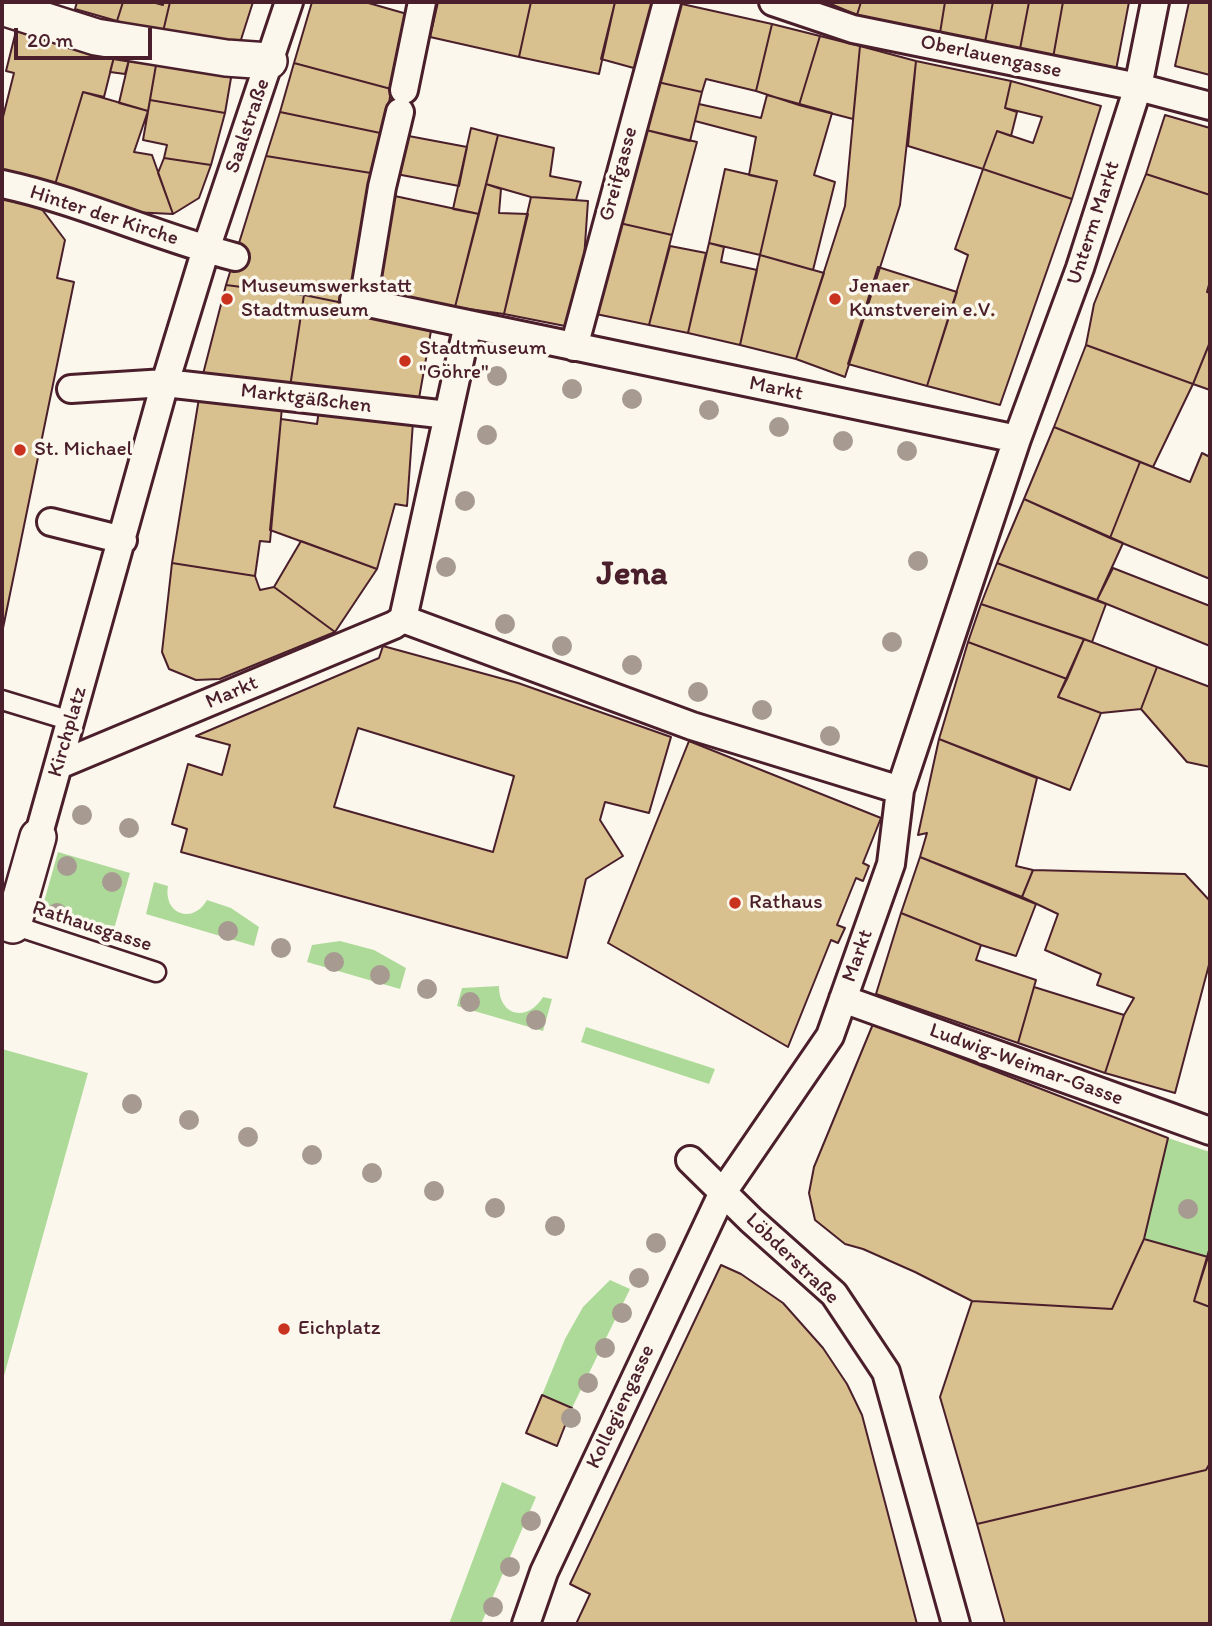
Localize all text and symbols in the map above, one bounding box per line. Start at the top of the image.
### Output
scale bar [18,14,156,58]
text: 20 m [27,27,73,52]
street label: Oberlauengasse [918,30,1064,84]
street label: Saalstraße [220,75,276,177]
street label: Greifgasse [594,124,644,224]
street label: Unterm Markt [1062,158,1126,288]
street label: Hinter der Kirche [27,180,181,252]
place label: Museumswerkstatt Stadtmuseum [241,274,412,324]
place label: Jenaer Kunstverein e.V. [849,274,995,324]
marker: Museumswerkstatt Stadtmuseum [219,291,235,307]
marker: Jenaer Kunstverein e.V. [827,291,843,307]
place label: Stadtmuseum "Göhre" [419,336,547,386]
marker: Stadtmuseum "Göhre" [397,353,413,369]
street label: Markt [747,371,805,407]
street label: Marktgäßchen [239,378,373,420]
place label: St. Michael [34,437,132,463]
marker: St. Michael [12,442,28,458]
district label: Jena [597,554,667,596]
street label: Markt [202,671,262,715]
street label: Kirchplatz [43,684,93,780]
place label: Rathaus [749,890,823,916]
marker: Rathaus [727,895,743,911]
street label: Rathausgasse [29,896,155,958]
street label: Markt [837,926,879,986]
street label: Ludwig-Weimar-Gasse [926,1018,1126,1112]
street label: Löbderstraße [740,1208,844,1310]
place label: Eichplatz [298,1316,381,1342]
marker: Eichplatz [276,1321,292,1337]
street label: Kollegiengasse [581,1341,661,1473]

